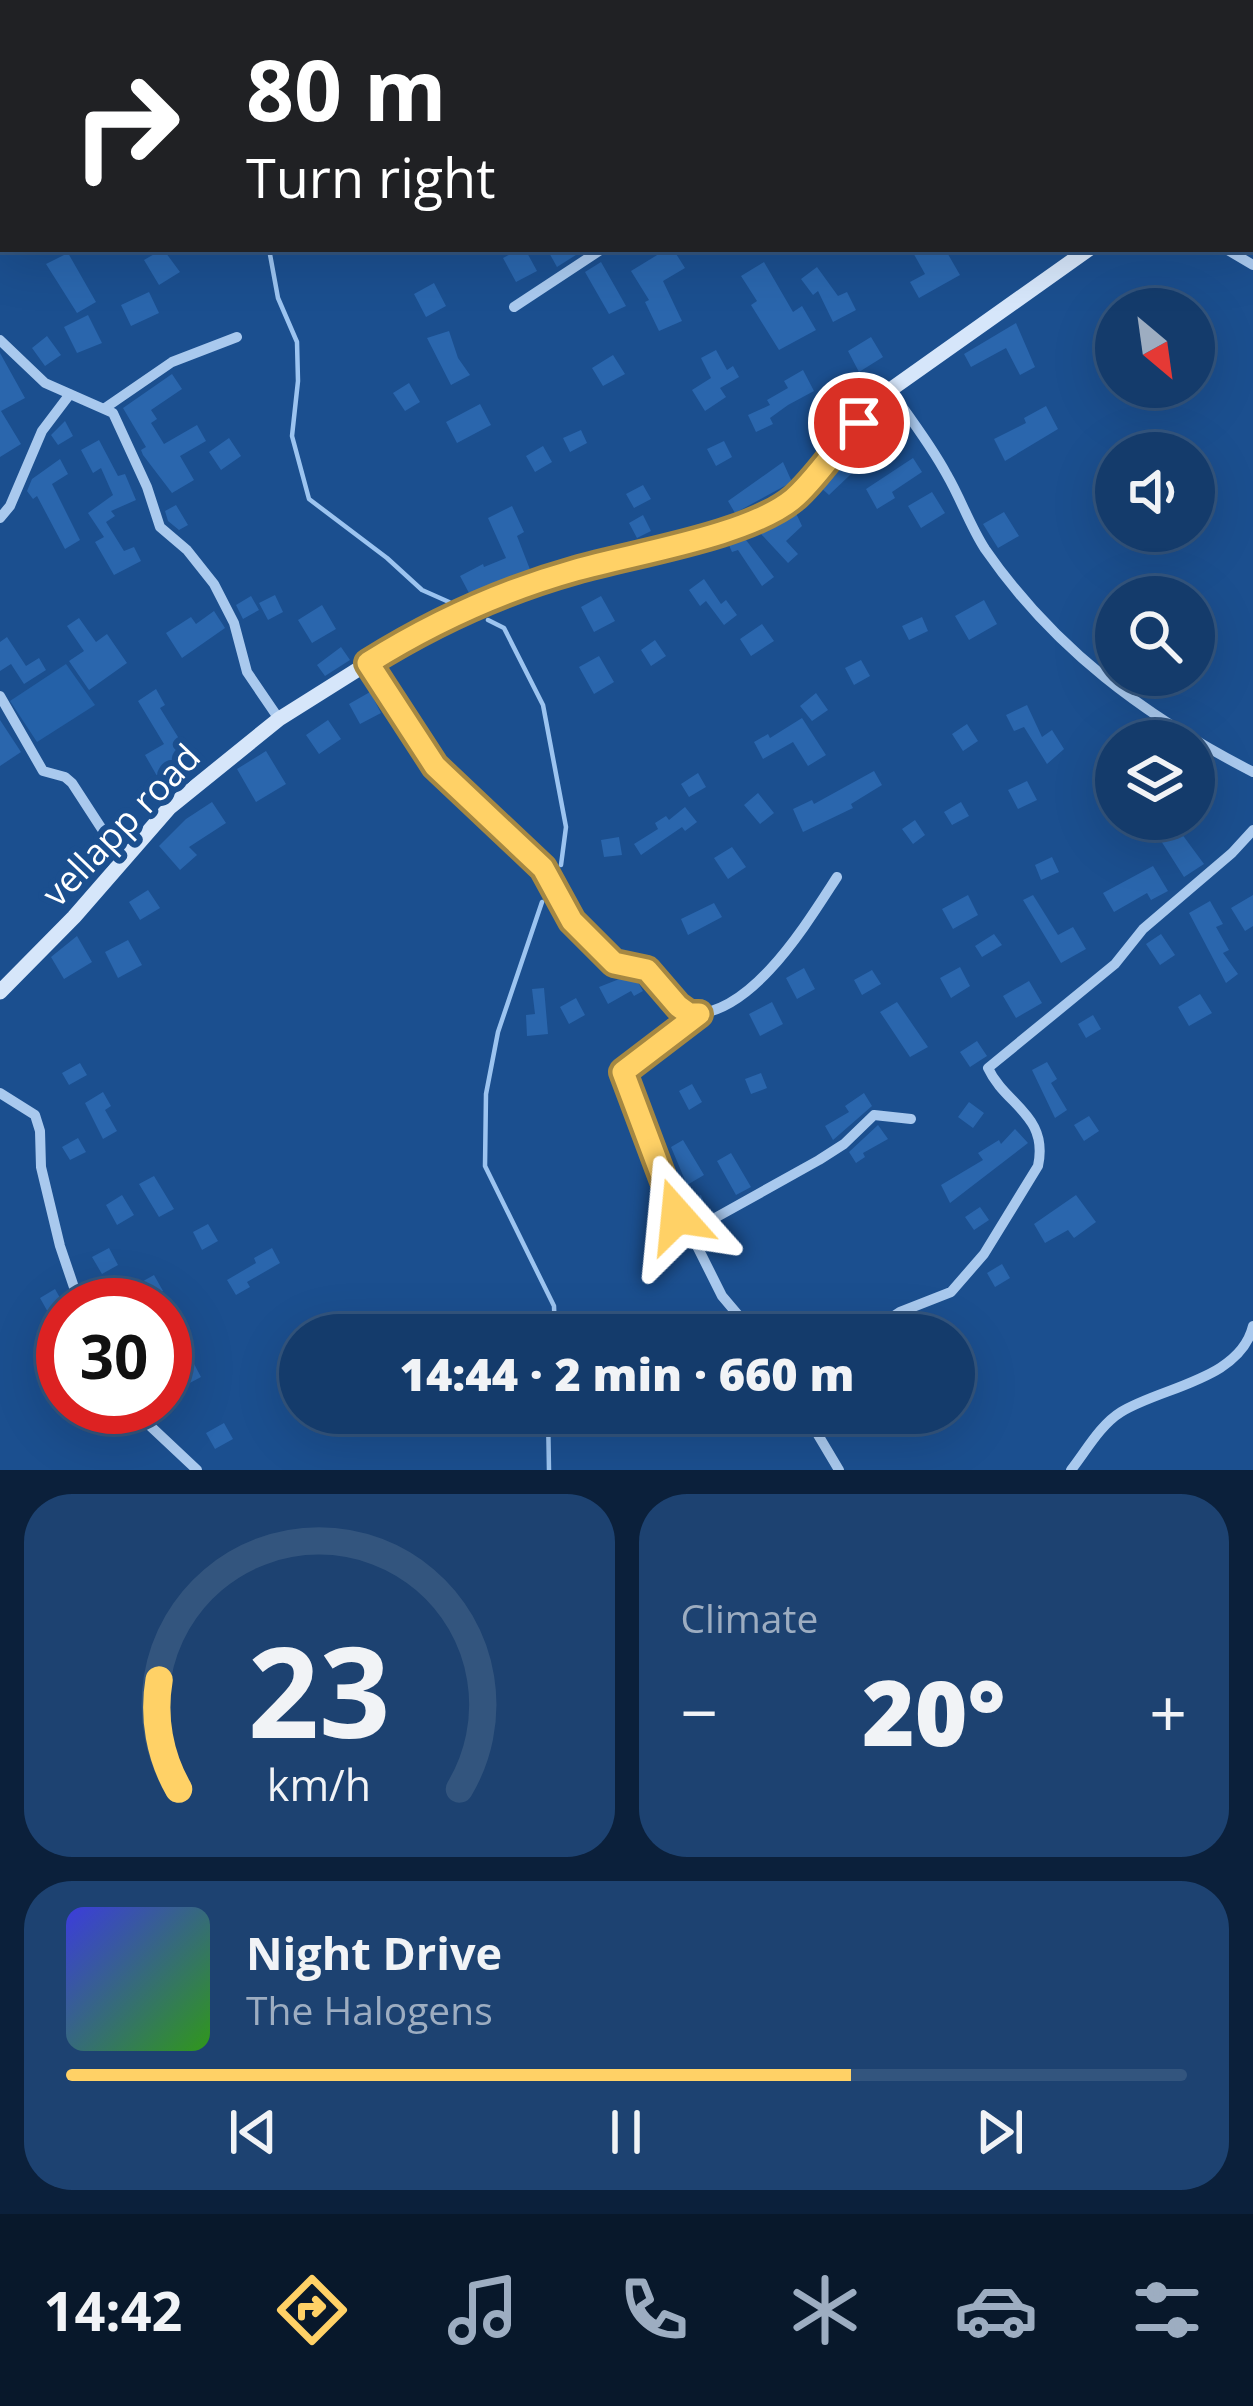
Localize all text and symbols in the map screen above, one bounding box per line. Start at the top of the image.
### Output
text: 80 m [246,31,446,146]
icon: right [48,48,204,204]
text: Turn right [246,140,495,214]
north arrow [1095,288,1215,408]
map controls [1095,288,1215,840]
pin [808,372,910,474]
icon: arrive [826,390,892,456]
button: sound [1095,432,1215,552]
button: search [1095,576,1215,696]
button: layers [1095,720,1215,840]
street label: vellapp road [31,733,211,917]
position arrow [614,1153,740,1279]
speed limit sign: 30 [36,1278,192,1434]
text: 14:44 · 2 min · 660 m [400,1343,854,1404]
text: Climate [681,1591,818,1644]
text: 23 [248,1605,391,1775]
text: 20° [862,1650,1005,1772]
text: − [681,1666,718,1756]
text: + [1149,1666,1187,1756]
text: km/h [267,1754,371,1813]
text: Night Drive [246,1922,502,1983]
text: The Halogens [246,1983,493,2036]
icon: previous [220,2099,286,2165]
icon: pause [593,2099,659,2165]
icon: next [967,2099,1033,2165]
icon: directions [270,2268,354,2352]
icon: music [441,2268,525,2352]
icon: phone [612,2268,696,2352]
icon: climate [783,2268,867,2352]
icon: car [954,2268,1038,2352]
icon: filters [1125,2268,1209,2352]
text: 14:42 [44,2273,182,2347]

